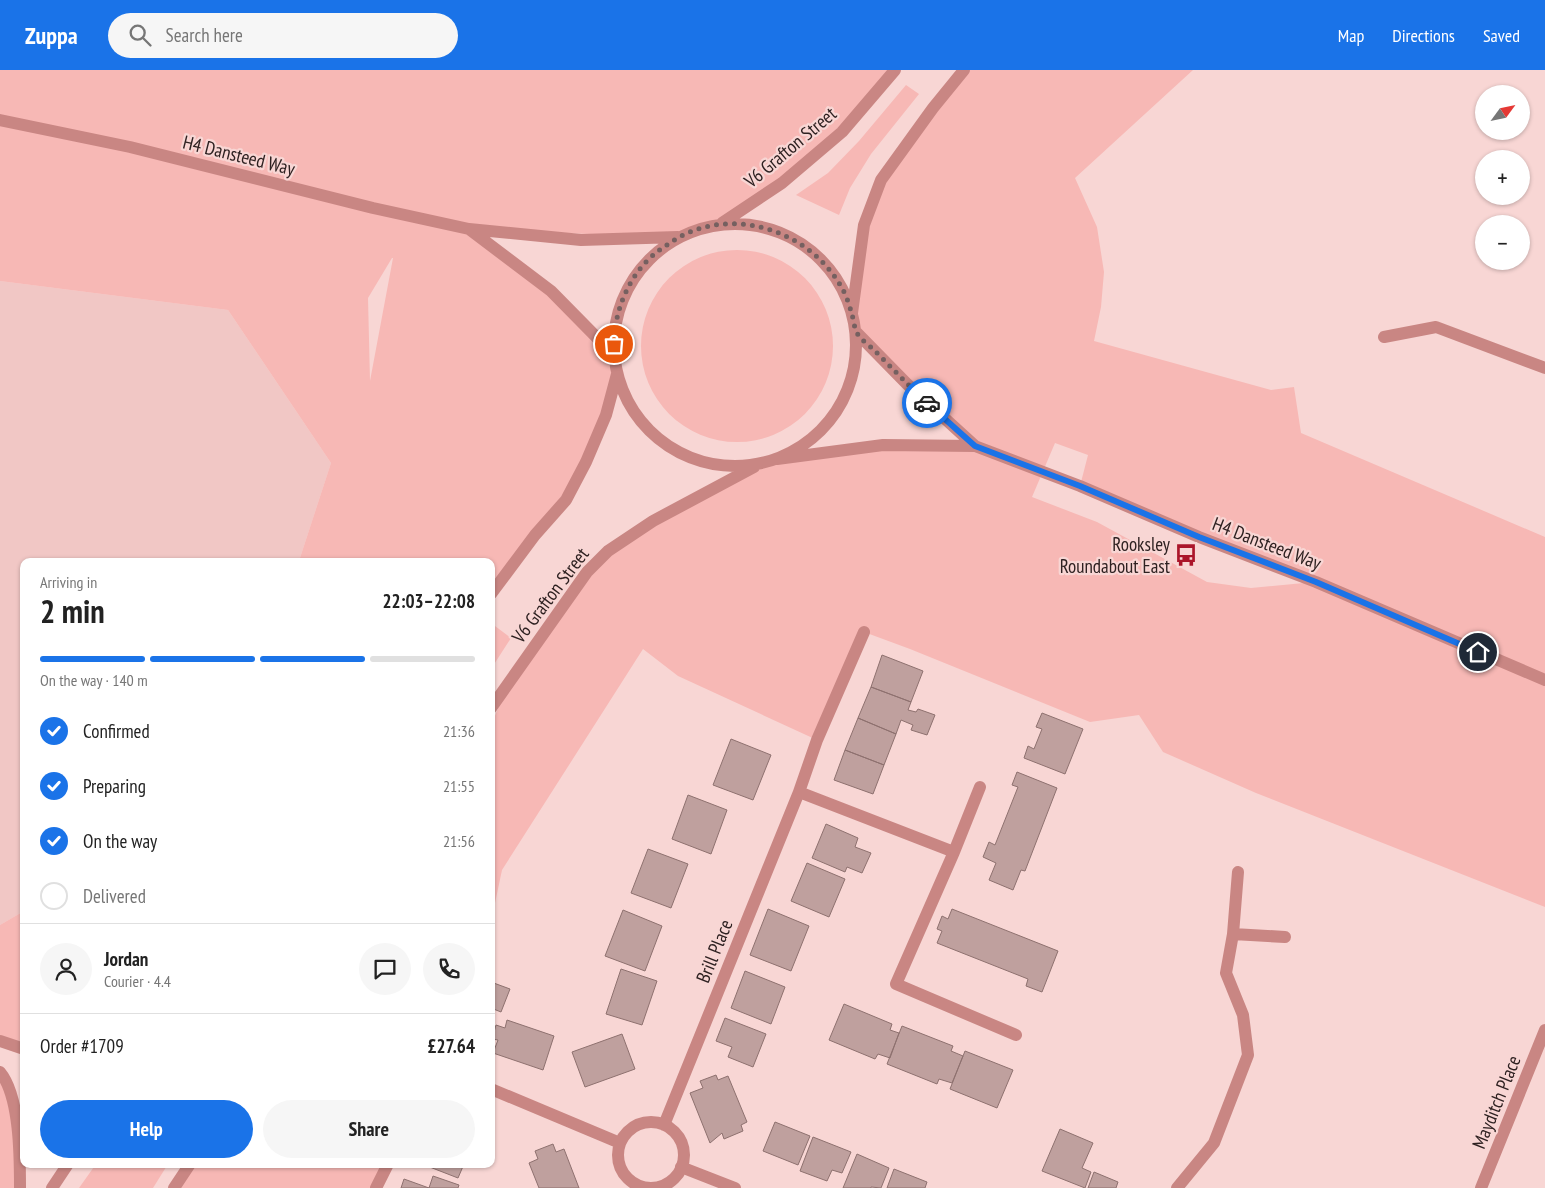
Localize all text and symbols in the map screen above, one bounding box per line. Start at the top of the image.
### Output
search box [108,13,458,58]
text: Zuppa [25,20,78,51]
icon: search [126,21,154,49]
text: Search here [166,23,243,47]
text: Map [1338,24,1364,47]
text: Directions [1392,24,1455,47]
text: Saved [1483,24,1520,47]
north arrow [1475,85,1530,140]
map controls [1475,85,1530,270]
street label: V6 Grafton Street [738,101,842,193]
street label: H4 Dansteed Way [181,130,298,181]
button: + [1475,150,1530,205]
button: − [1475,215,1530,270]
pin [593,323,635,365]
icon: bag [600,330,628,358]
courier [902,378,952,428]
icon: car [913,389,941,417]
street label: H4 Dansteed Way [1209,511,1326,575]
place label: Rooksley Roundabout East [1060,532,1171,578]
street label: V6 Grafton Street [506,542,594,648]
bus stop icon: Rooksley Roundabout East [1173,542,1199,568]
text: Arriving in [40,572,97,592]
text: 22:03–22:08 [382,589,475,613]
text: 2 min [40,590,105,632]
pin [1457,631,1499,673]
icon: home [1464,638,1492,666]
text: On the way · 140 m [40,670,148,690]
icon: check [40,717,68,745]
text: Confirmed [83,719,150,743]
text: 21:36 [443,721,475,741]
icon: check [40,772,68,800]
text: Preparing [83,774,146,798]
text: 21:55 [443,776,475,796]
icon: check [40,827,68,855]
text: On the way [83,829,157,853]
text: 21:56 [443,831,475,851]
text: Delivered [83,884,146,908]
street label: Brill Place [691,916,738,986]
button: person [40,943,92,995]
button: chat [359,943,411,995]
button: phone [423,943,475,995]
text: Jordan [104,947,148,971]
text: Courier · 4.4 [104,971,171,991]
text: Order #1709 [40,1034,124,1058]
text: £27.64 [427,1034,475,1058]
street label: Mayditch Place [1466,1052,1526,1152]
button: Help [40,1100,253,1158]
button: Share [263,1100,475,1158]

